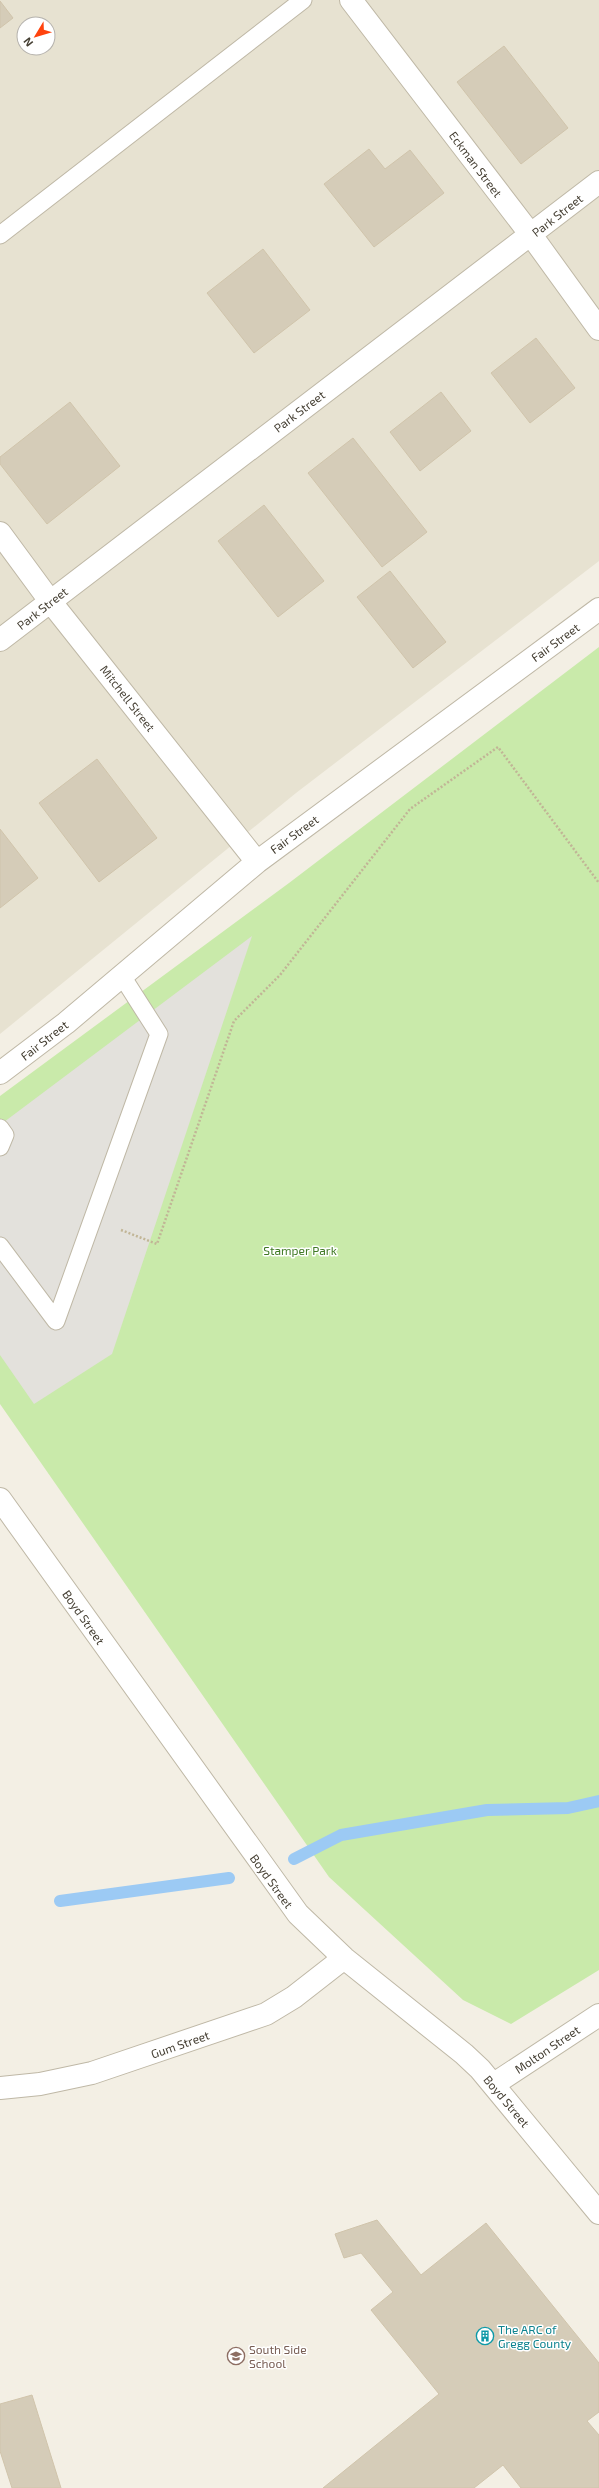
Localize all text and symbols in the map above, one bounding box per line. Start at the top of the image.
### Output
north arrow [16,16,56,56]
text: N [20,35,35,50]
street label: Eckman Street [447,128,506,200]
street label: Park Street [529,191,585,239]
street label: Park Street [271,387,328,435]
street label: Park Street [14,584,70,632]
street label: Fair Street [528,620,582,664]
street label: Mitchell Street [98,662,158,734]
street label: Fair Street [267,812,321,856]
street label: Fair Street [17,1017,71,1063]
park label: Stamper Park [263,1243,337,1257]
street label: Boyd Street [60,1587,108,1647]
street label: Boyd Street [248,1851,297,1911]
street label: Molton Street [512,2022,582,2076]
street label: Gum Street [149,2027,211,2061]
street label: Boyd Street [481,2072,533,2130]
place label: The ARC of Gregg County [498,2322,572,2350]
building icon: The ARC of Gregg County [475,2326,495,2346]
place label: South Side School [249,2342,307,2370]
school or university icon: South Side School [226,2346,246,2366]

